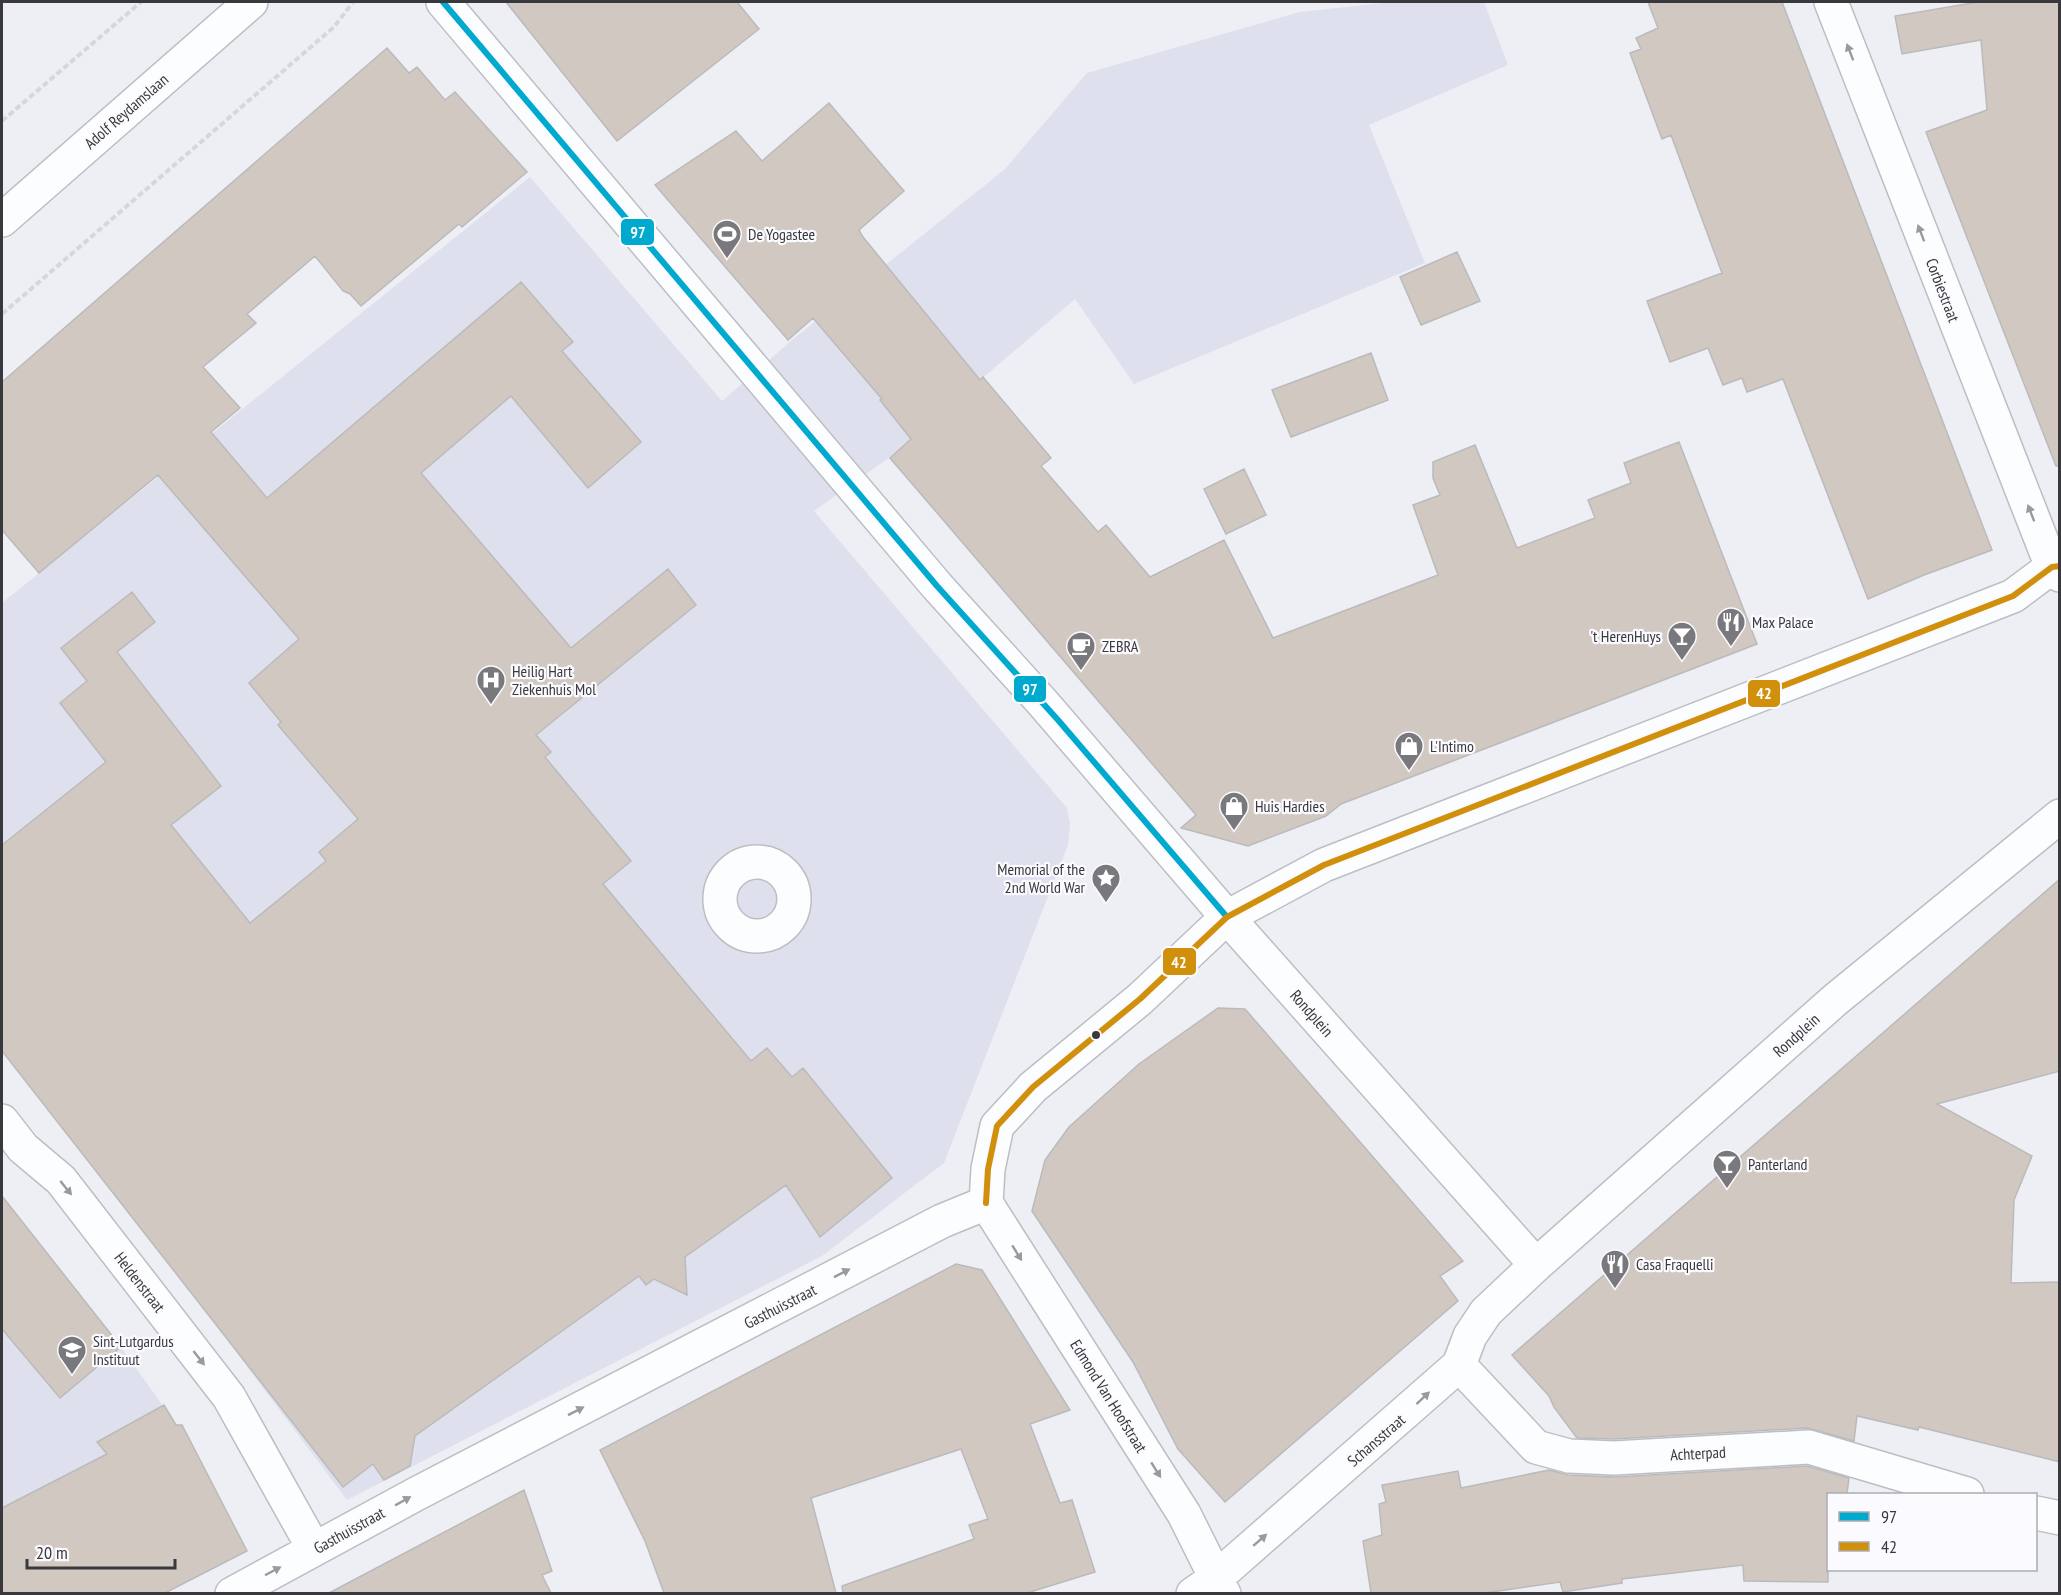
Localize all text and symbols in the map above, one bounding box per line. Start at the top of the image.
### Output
one-way arrow [1845,43,1854,61]
street label: Adolf Reydamslaan [80,69,172,153]
line badge: 97 [620,218,655,246]
sports icon: De Yogastee [711,218,743,260]
text: 97 [630,222,646,242]
place label: De Yogastee [748,224,815,244]
one-way arrow [1916,224,1926,242]
street label: Corbiestraat [1922,255,1964,325]
one-way arrow [2026,503,2036,521]
restaurant icon: Max Palace [1715,606,1747,648]
place label: Max Palace [1752,612,1814,632]
bar icon: 't HerenHuys [1666,620,1698,662]
place label: 't HerenHuys [1590,626,1661,646]
cafe icon: ZEBRA [1065,630,1097,672]
place label: ZEBRA [1102,636,1139,656]
place label: Heilig Hart Ziekenhuis Mol [512,661,596,699]
hospital icon: Heilig Hart Ziekenhuis Mol [475,664,507,706]
line badge: 97 [1013,675,1047,703]
text: 97 [1022,679,1038,699]
line badge: 42 [1747,679,1781,708]
text: 42 [1756,683,1772,703]
shop icon: L'Intimo [1393,730,1425,772]
place label: L'Intimo [1430,736,1474,756]
shop icon: Huis Hardies [1218,790,1250,832]
place label: Huis Hardies [1255,796,1325,816]
place label: Memorial of the 2nd World War [997,859,1086,897]
place icon: Memorial of the 2nd World War [1090,862,1122,904]
line badge: 42 [1162,947,1197,976]
text: 42 [1171,952,1187,972]
street label: Rondplein [1286,985,1338,1041]
street label: Rondplein [1769,1009,1823,1061]
unlabelled marker [1090,1029,1102,1041]
bar icon: Panterland [1711,1148,1743,1190]
place label: Panterland [1748,1154,1808,1174]
one-way arrow [60,1180,72,1195]
one-way arrow [1012,1244,1023,1261]
street label: Heldenstraat [110,1248,170,1317]
restaurant icon: Casa Fraquelli [1599,1248,1631,1290]
place label: Casa Fraquelli [1636,1254,1714,1274]
one-way arrow [833,1269,851,1279]
street label: Gasthuisstraat [741,1279,820,1333]
place label: Sint-Lutgardus Instituut [93,1331,174,1369]
school or university icon: Sint-Lutgardus Instituut [56,1334,88,1376]
street label: Edmond Van Hoofstraat [1066,1336,1152,1457]
one-way arrow [193,1350,206,1366]
one-way arrow [1416,1391,1431,1405]
one-way arrow [567,1406,584,1416]
street label: Schansstraat [1343,1409,1409,1470]
street label: Achterpad [1670,1442,1726,1464]
one-way arrow [1150,1462,1161,1478]
legend [1827,1493,2037,1571]
one-way arrow [394,1496,411,1506]
street label: Gasthuisstraat [310,1502,389,1558]
text: 97 [1881,1505,1897,1528]
scale bar [27,1532,176,1570]
one-way arrow [1252,1534,1267,1547]
text: 42 [1881,1535,1897,1558]
text: 20 m [36,1541,68,1564]
one-way arrow [264,1567,282,1577]

